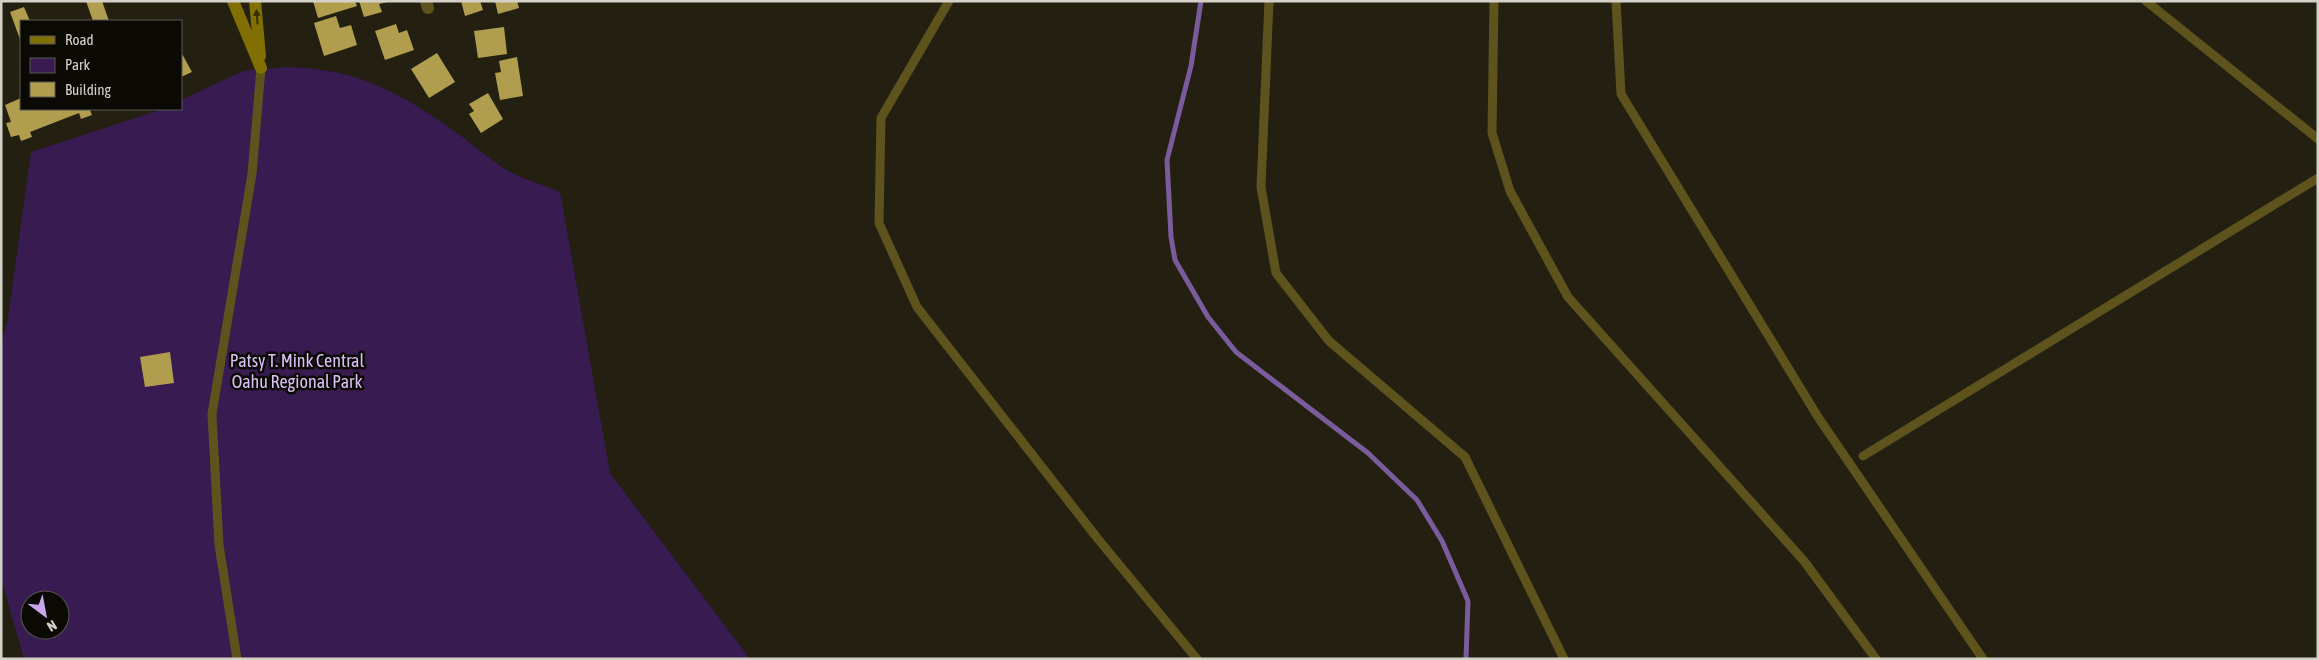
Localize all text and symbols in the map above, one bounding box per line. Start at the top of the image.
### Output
one-way arrow [252,9,260,25]
legend [20,20,182,110]
text: Road [65,31,94,48]
text: Park [65,56,90,73]
text: Building [65,81,111,98]
park label: Patsy T. Mink Central Oahu Regional Park [230,350,364,392]
north arrow [20,590,70,640]
text: N [44,617,60,635]

